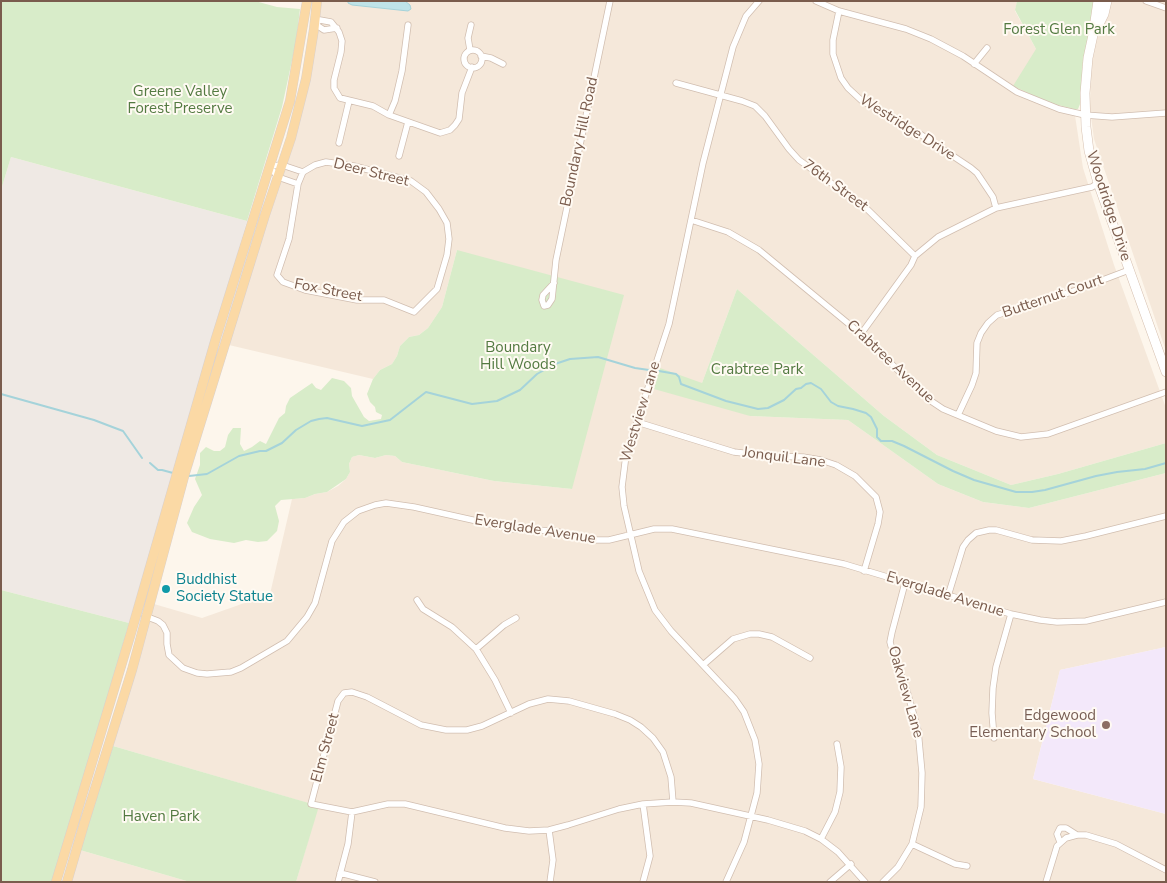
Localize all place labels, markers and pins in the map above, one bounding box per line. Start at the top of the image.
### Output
place label: Buddhist Society Statue [176,571,273,606]
marker: Buddhist Society Statue [160,583,172,595]
place label: Edgewood Elementary School [969,707,1096,742]
marker: Edgewood Elementary School [1100,719,1112,731]

